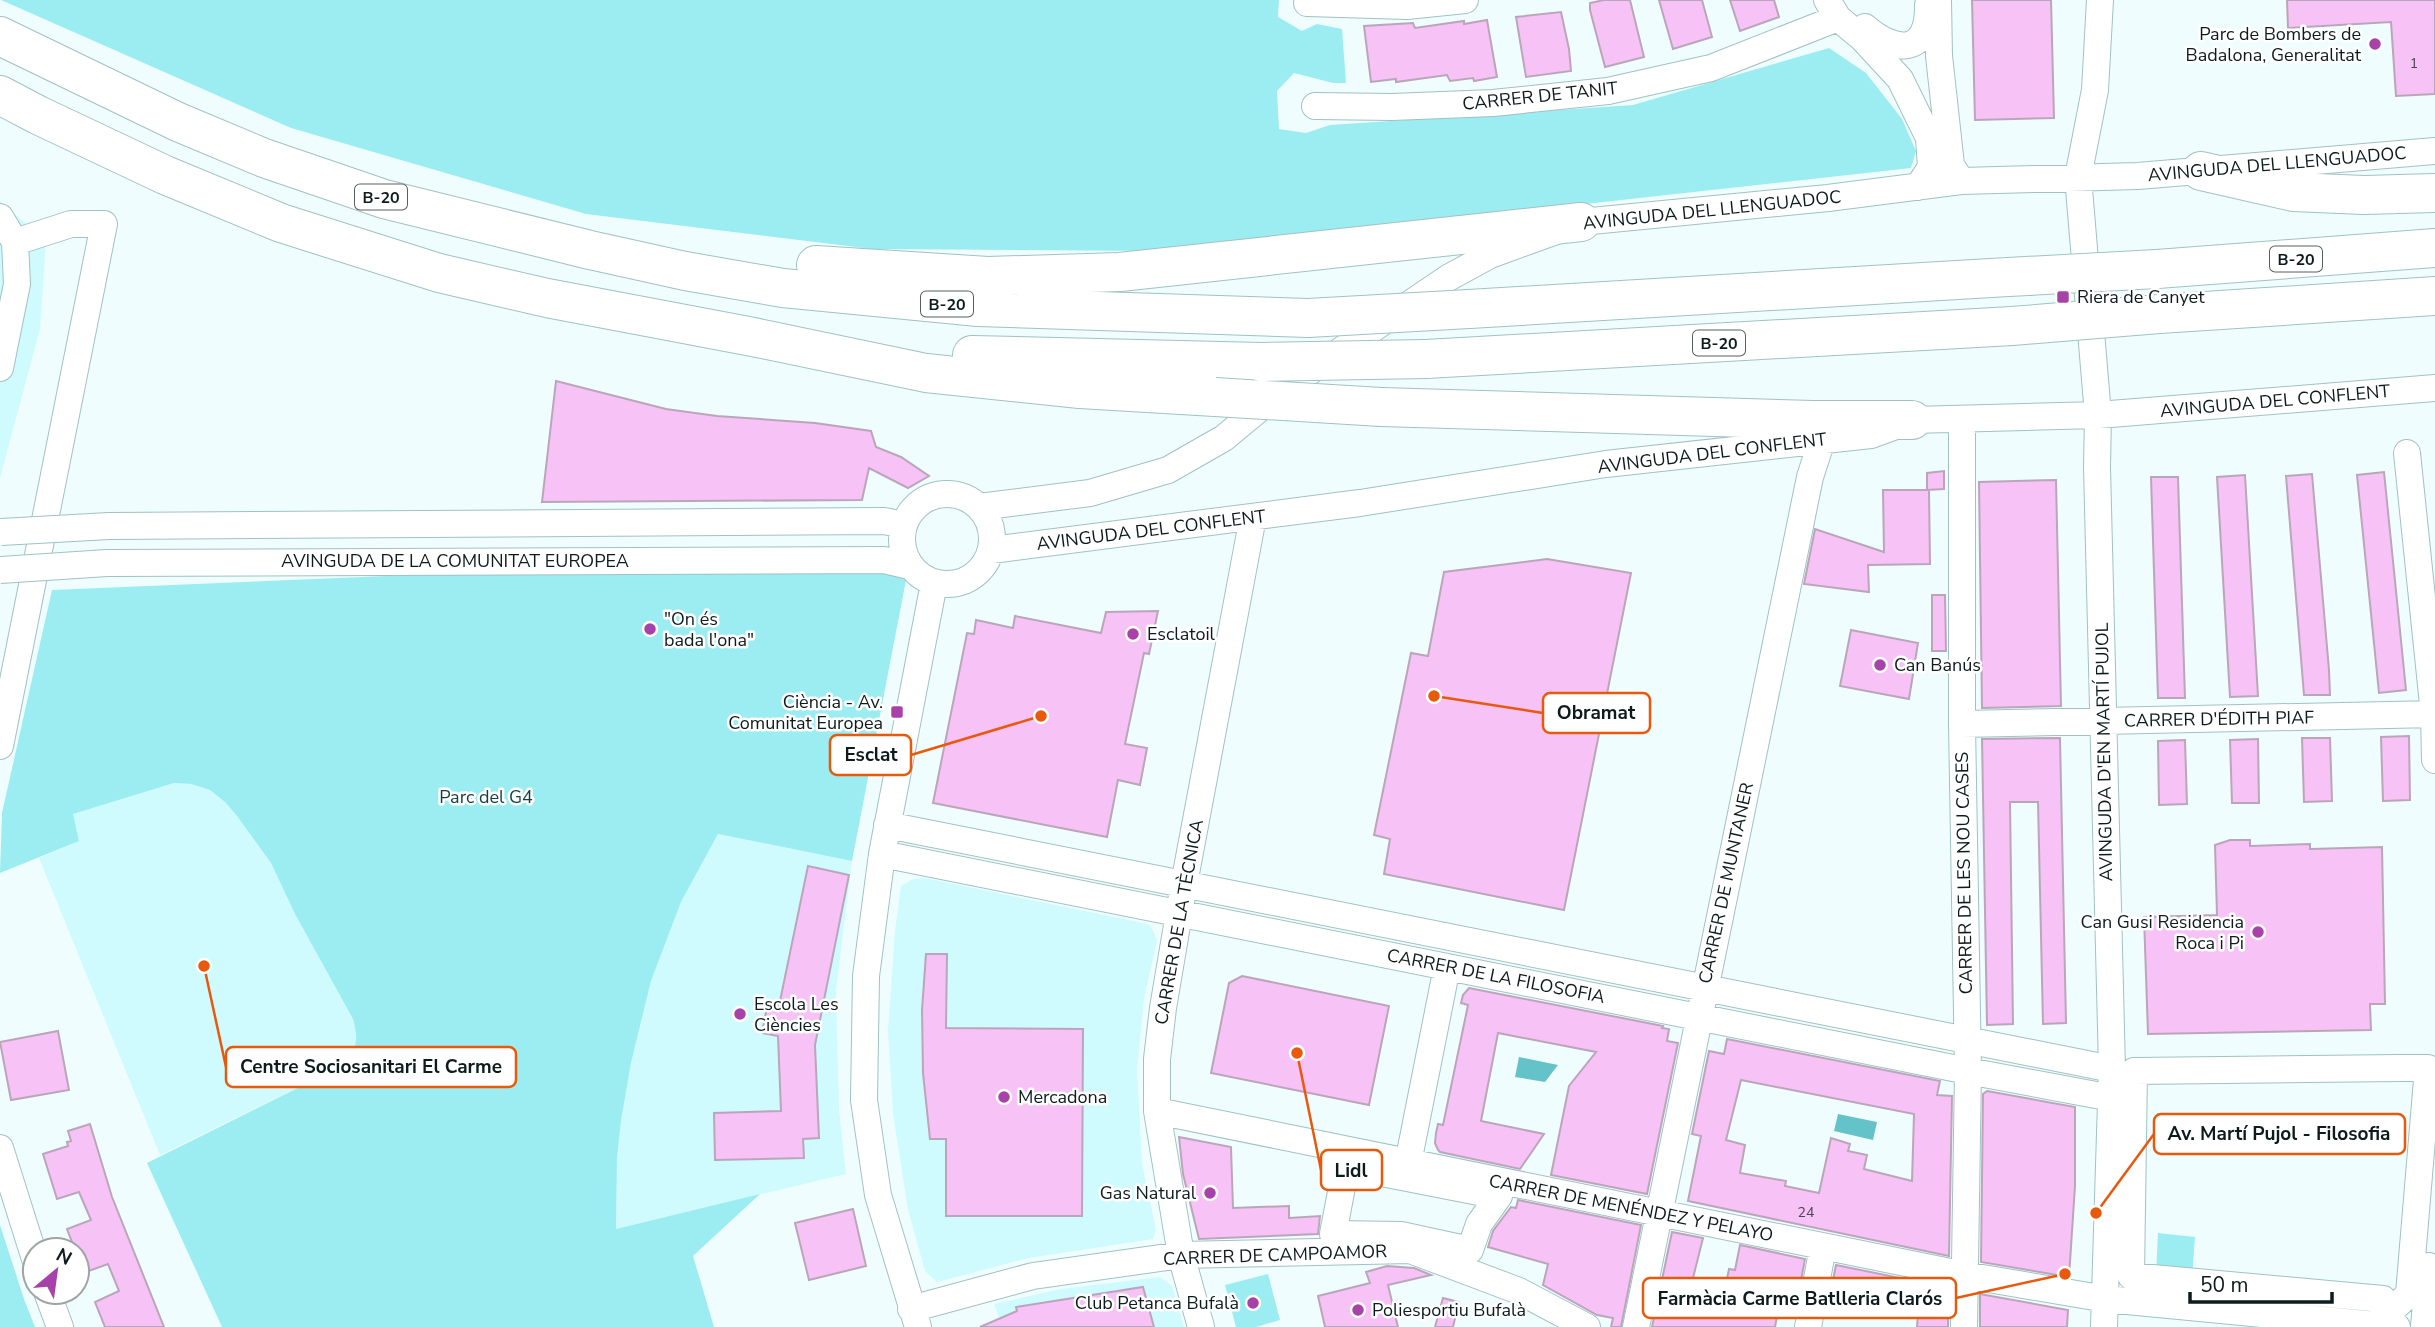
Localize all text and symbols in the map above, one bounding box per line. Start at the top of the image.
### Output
place label: Parc de Bombers de Badalona, Generalitat [2186,22,2362,67]
marker: Parc de Bombers de Badalona, Generalitat [2367,36,2383,52]
house number: 1 [2410,54,2418,73]
street label: CARRER DE TANIT [1461,76,1619,116]
street label: AVINGUDA DEL LLENGUADOC [2147,141,2407,187]
road number: B-20 [355,184,407,210]
street label: AVINGUDA DEL LLENGUADOC [1582,184,1842,236]
road number: B-20 [2270,246,2322,272]
place label: Riera de Canyet [2077,285,2205,309]
marker: Riera de Canyet [2055,289,2071,305]
road number: B-20 [921,292,973,316]
road number: B-20 [1693,330,1745,356]
street label: AVINGUDA DEL CONFLENT [2159,379,2391,423]
street label: AVINGUDA DEL CONFLENT [1596,427,1828,479]
street label: AVINGUDA DEL CONFLENT [1035,504,1267,556]
street label: AVINGUDA DE LA COMUNITAT EUROPEA [281,549,629,573]
place label: "On és bada l'ona" [664,607,754,652]
marker: "On és bada l'ona" [642,621,658,637]
place label: Esclatoil [1147,622,1216,646]
street label: AVINGUDA D'EN MARTÍ PUJOL [2090,622,2118,882]
marker: Esclatoil [1125,626,1141,642]
place label: Can Banús [1894,653,1981,677]
marker: Can Banús [1872,657,1888,673]
place label: Ciència - Av. Comunitat Europea [728,690,883,735]
callout: Obramat [1543,693,1650,733]
text: Obramat [1557,700,1636,726]
marker: Ciència - Av. Comunitat Europea [889,704,905,720]
street label: CARRER D'ÉDITH PIAF [2124,705,2314,733]
callout: Esclat [830,735,911,775]
text: Esclat [844,742,898,768]
street label: CARRER DE LES NOU CASES [1950,752,1978,994]
street label: CARRER DE MUNTANER [1693,780,1759,986]
park label: Parc del G4 [439,785,533,809]
street label: CARRER DE LA TÈCNICA [1149,817,1209,1027]
place label: Can Gusi Residencia Roca i Pi [2081,910,2244,955]
marker: Can Gusi Residencia Roca i Pi [2250,924,2266,940]
street label: CARRER DE LA FILOSOFIA [1385,943,1607,1009]
place label: Escola Les Ciències [754,992,839,1037]
marker: Escola Les Ciències [732,1006,748,1022]
callout: Centre Sociosanitari El Carme [226,1047,516,1087]
text: Centre Sociosanitari El Carme [240,1054,502,1080]
place label: Mercadona [1018,1085,1107,1109]
marker: Mercadona [996,1089,1012,1105]
callout: Av. Martí Pujol - Filosofia [2154,1114,2405,1154]
text: Av. Martí Pujol - Filosofia [2168,1121,2390,1147]
callout: Lidl [1321,1150,1382,1190]
text: Lidl [1335,1158,1367,1184]
street label: CARRER DE MENÉNDEZ Y PELAYO [1487,1169,1775,1247]
place label: Gas Natural [1100,1181,1197,1205]
marker: Gas Natural [1202,1185,1218,1201]
house number: 24 [1798,1203,1814,1222]
north arrow [21,1236,91,1306]
street label: CARRER DE CAMPOAMOR [1163,1239,1387,1271]
text: N [51,1242,76,1272]
scale bar [2190,1260,2332,1304]
text: 50 m [2200,1271,2249,1299]
callout: Farmàcia Carme Batlleria Clarós [1643,1278,1956,1318]
text: Farmàcia Carme Batlleria Clarós [1658,1286,1942,1312]
place label: Club Petanca Bufalà [1075,1291,1239,1315]
marker: Club Petanca Bufalà [1245,1295,1261,1311]
place label: Poliesportiu Bufalà [1372,1298,1526,1322]
marker: Poliesportiu Bufalà [1350,1302,1366,1318]

